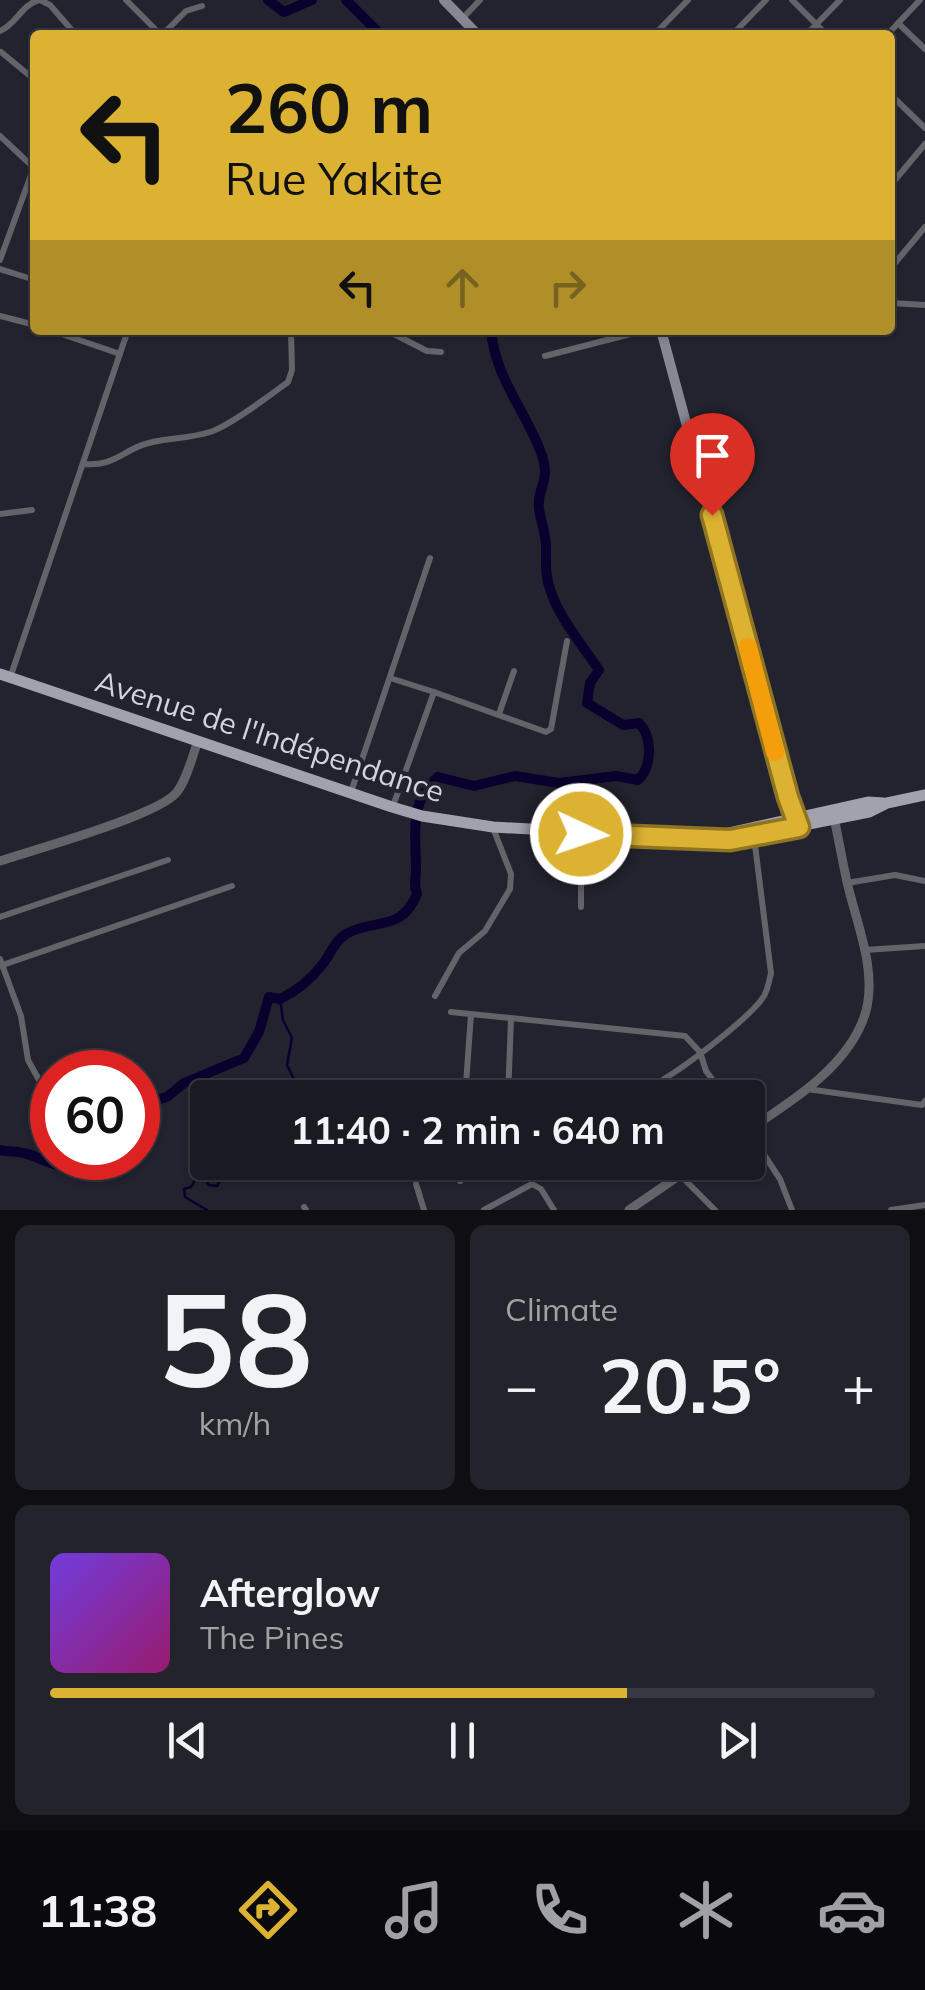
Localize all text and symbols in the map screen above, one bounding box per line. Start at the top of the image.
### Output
text: 260 m [225,63,433,151]
icon: left [60,70,190,200]
text: Rue Yakite [225,150,443,206]
icon: left [330,260,385,315]
icon: ahead [435,260,490,315]
icon: right [540,260,595,315]
pin [670,413,755,516]
icon: arrive [685,428,740,483]
street label: Avenue de l'Indépendance [91,662,449,810]
position arrow [529,782,633,886]
speed limit sign: 60 [30,1050,160,1180]
text: 11:40 · 2 min · 640 m [290,1106,665,1154]
text: 58 [157,1256,313,1420]
text: Climate [505,1289,618,1329]
text: 20.5° [599,1338,781,1432]
text: − [505,1351,538,1420]
text: + [842,1351,875,1420]
text: km/h [199,1403,271,1443]
text: Afterglow [200,1569,380,1617]
text: The Pines [200,1617,344,1657]
icon: previous [160,1713,215,1768]
icon: pause [435,1713,490,1768]
icon: next [710,1713,765,1768]
icon: directions [233,1875,303,1945]
icon: music [379,1875,449,1945]
icon: phone [525,1875,595,1945]
icon: climate [671,1875,741,1945]
icon: car [817,1875,887,1945]
text: 11:38 [38,1882,157,1938]

